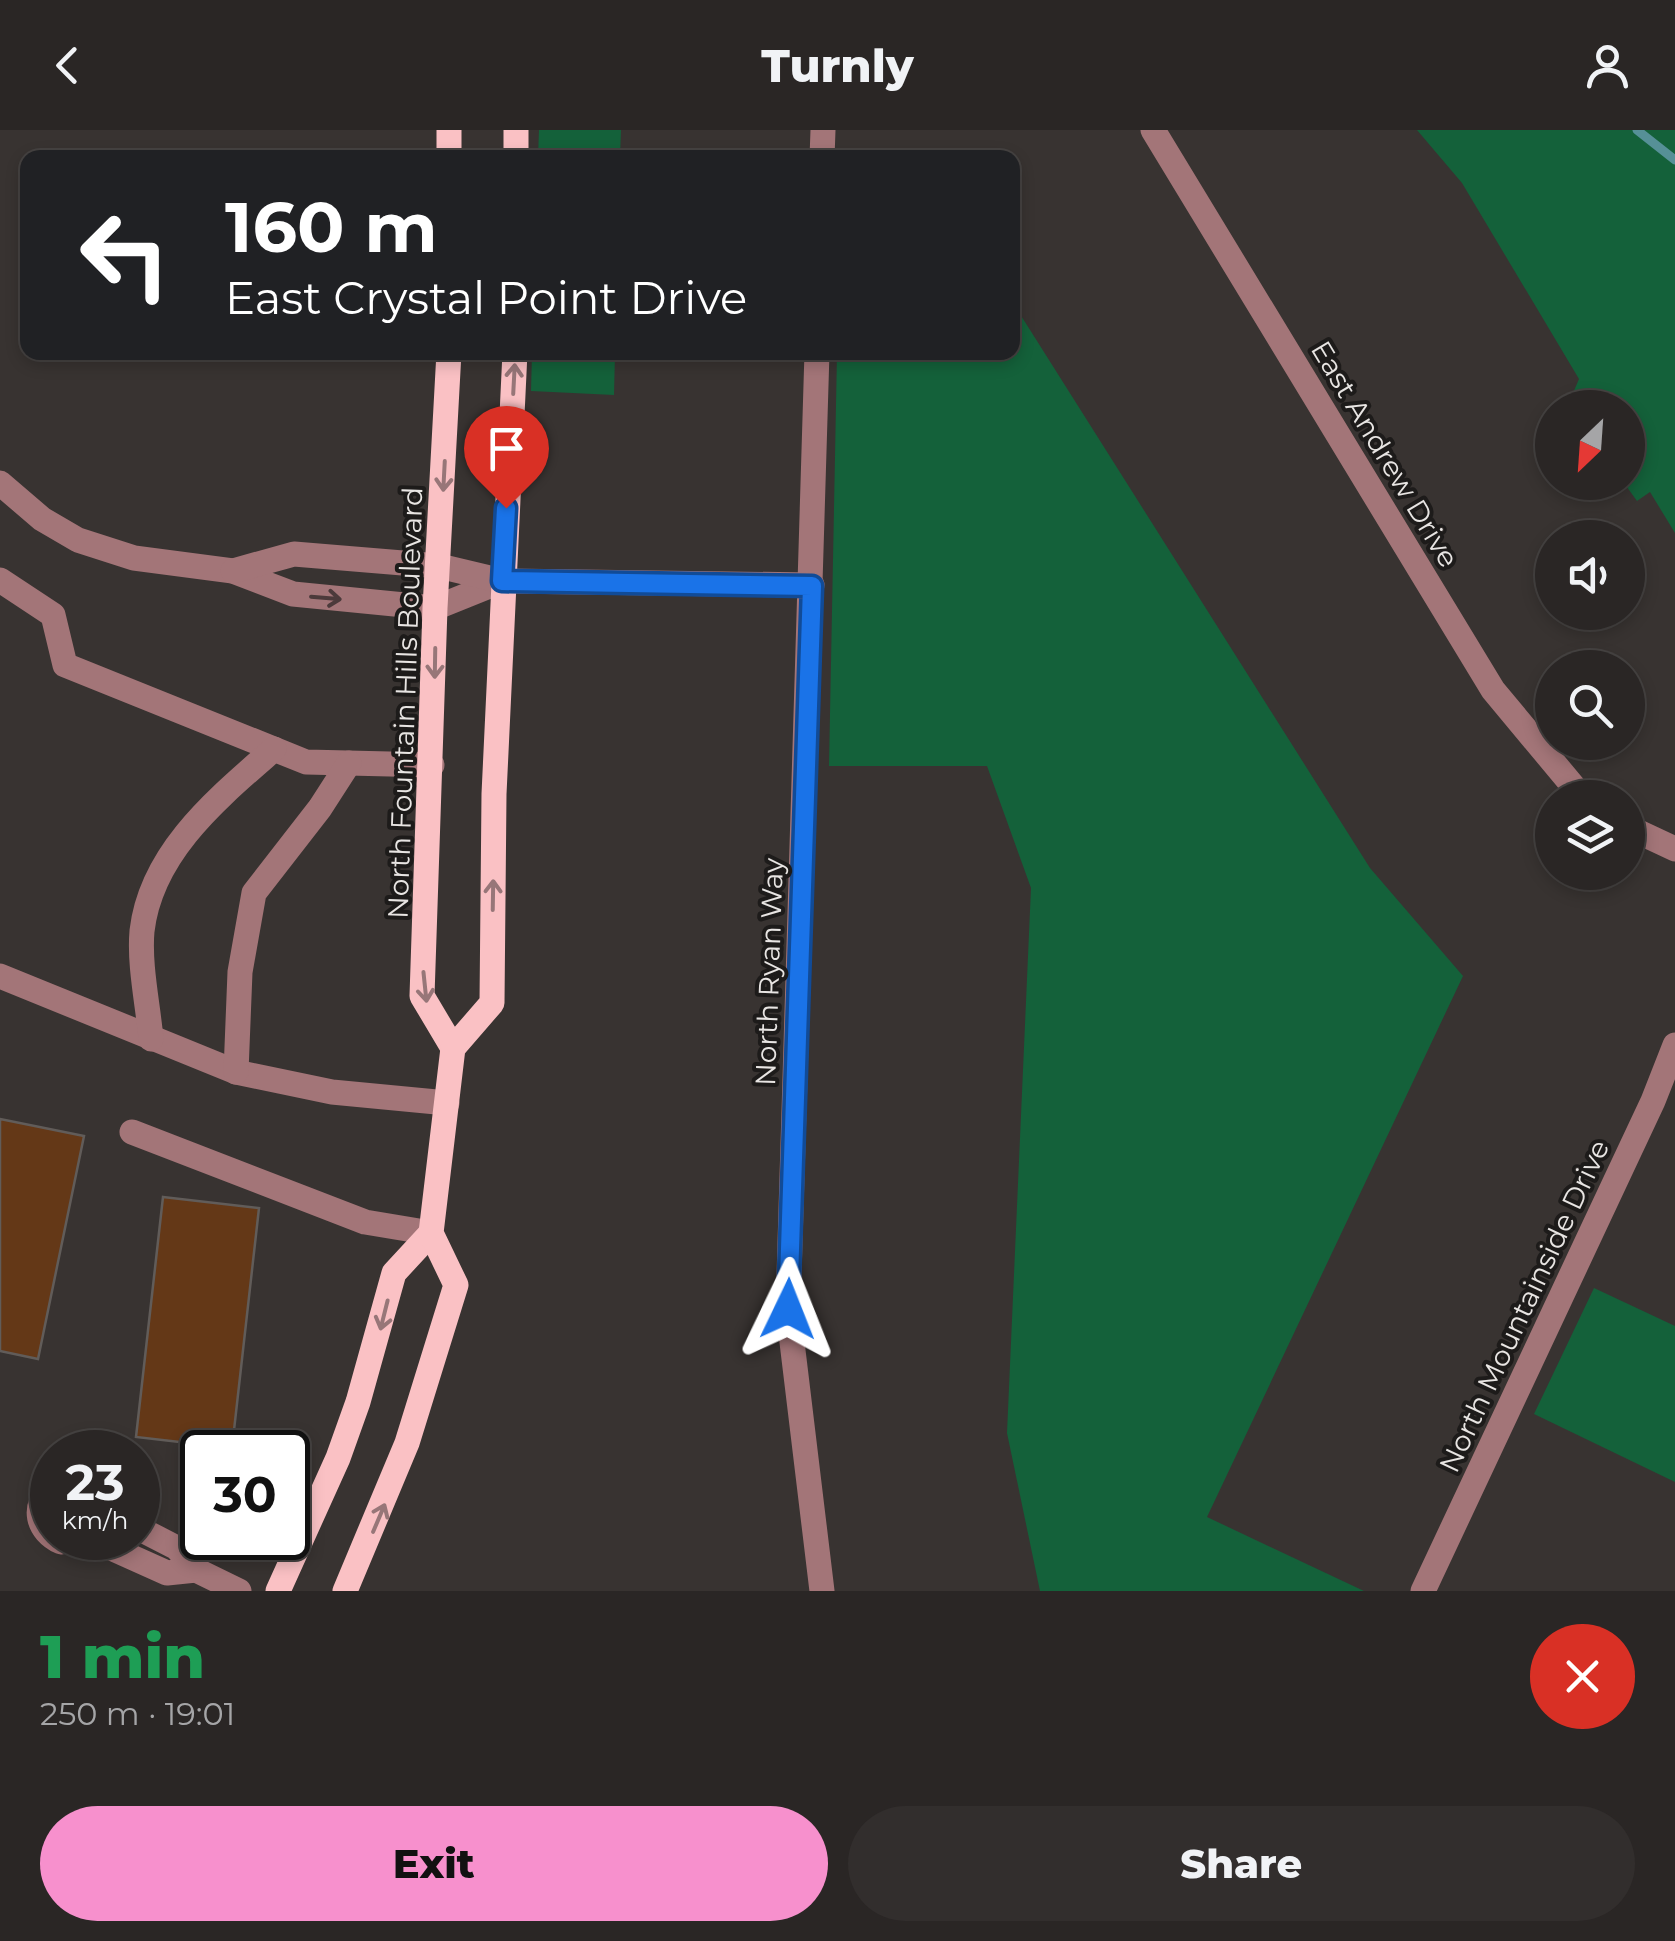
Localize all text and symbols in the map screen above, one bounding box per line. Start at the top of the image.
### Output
icon: back [40,38,95,93]
text: Turnly [761,38,914,93]
icon: person [1580,38,1635,93]
text: 160 m [225,184,438,270]
icon: left [60,190,190,320]
text: East Crystal Point Drive [225,270,747,325]
street label: East Andrew Drive [1304,335,1466,573]
one-way arrow [504,363,523,395]
north arrow [1535,390,1645,500]
map controls [1535,390,1645,890]
pin [464,406,549,509]
icon: arrive [479,421,534,476]
one-way arrow [434,459,453,491]
street label: North Fountain Hills Boulevard [380,486,430,920]
button: sound [1535,520,1645,630]
one-way arrow [310,588,342,607]
one-way arrow [426,646,444,679]
button: search [1535,650,1645,760]
button: layers [1535,780,1645,890]
street label: North Ryan Way [748,857,790,1087]
one-way arrow [484,879,502,912]
one-way arrow [416,970,435,1003]
street label: North Mountainside Drive [1432,1134,1616,1478]
position arrow [736,1257,840,1361]
one-way arrow [373,1299,392,1330]
speed limit sign: 30 [180,1430,310,1560]
text: 23 [65,1452,125,1513]
one-way arrow [371,1503,389,1534]
text: km/h [62,1505,128,1535]
text: 1 min [40,1620,205,1693]
button: close [1530,1624,1635,1729]
text: 250 m · 19:01 [40,1694,235,1733]
button: Exit [40,1806,828,1921]
button: Share [848,1806,1635,1921]

